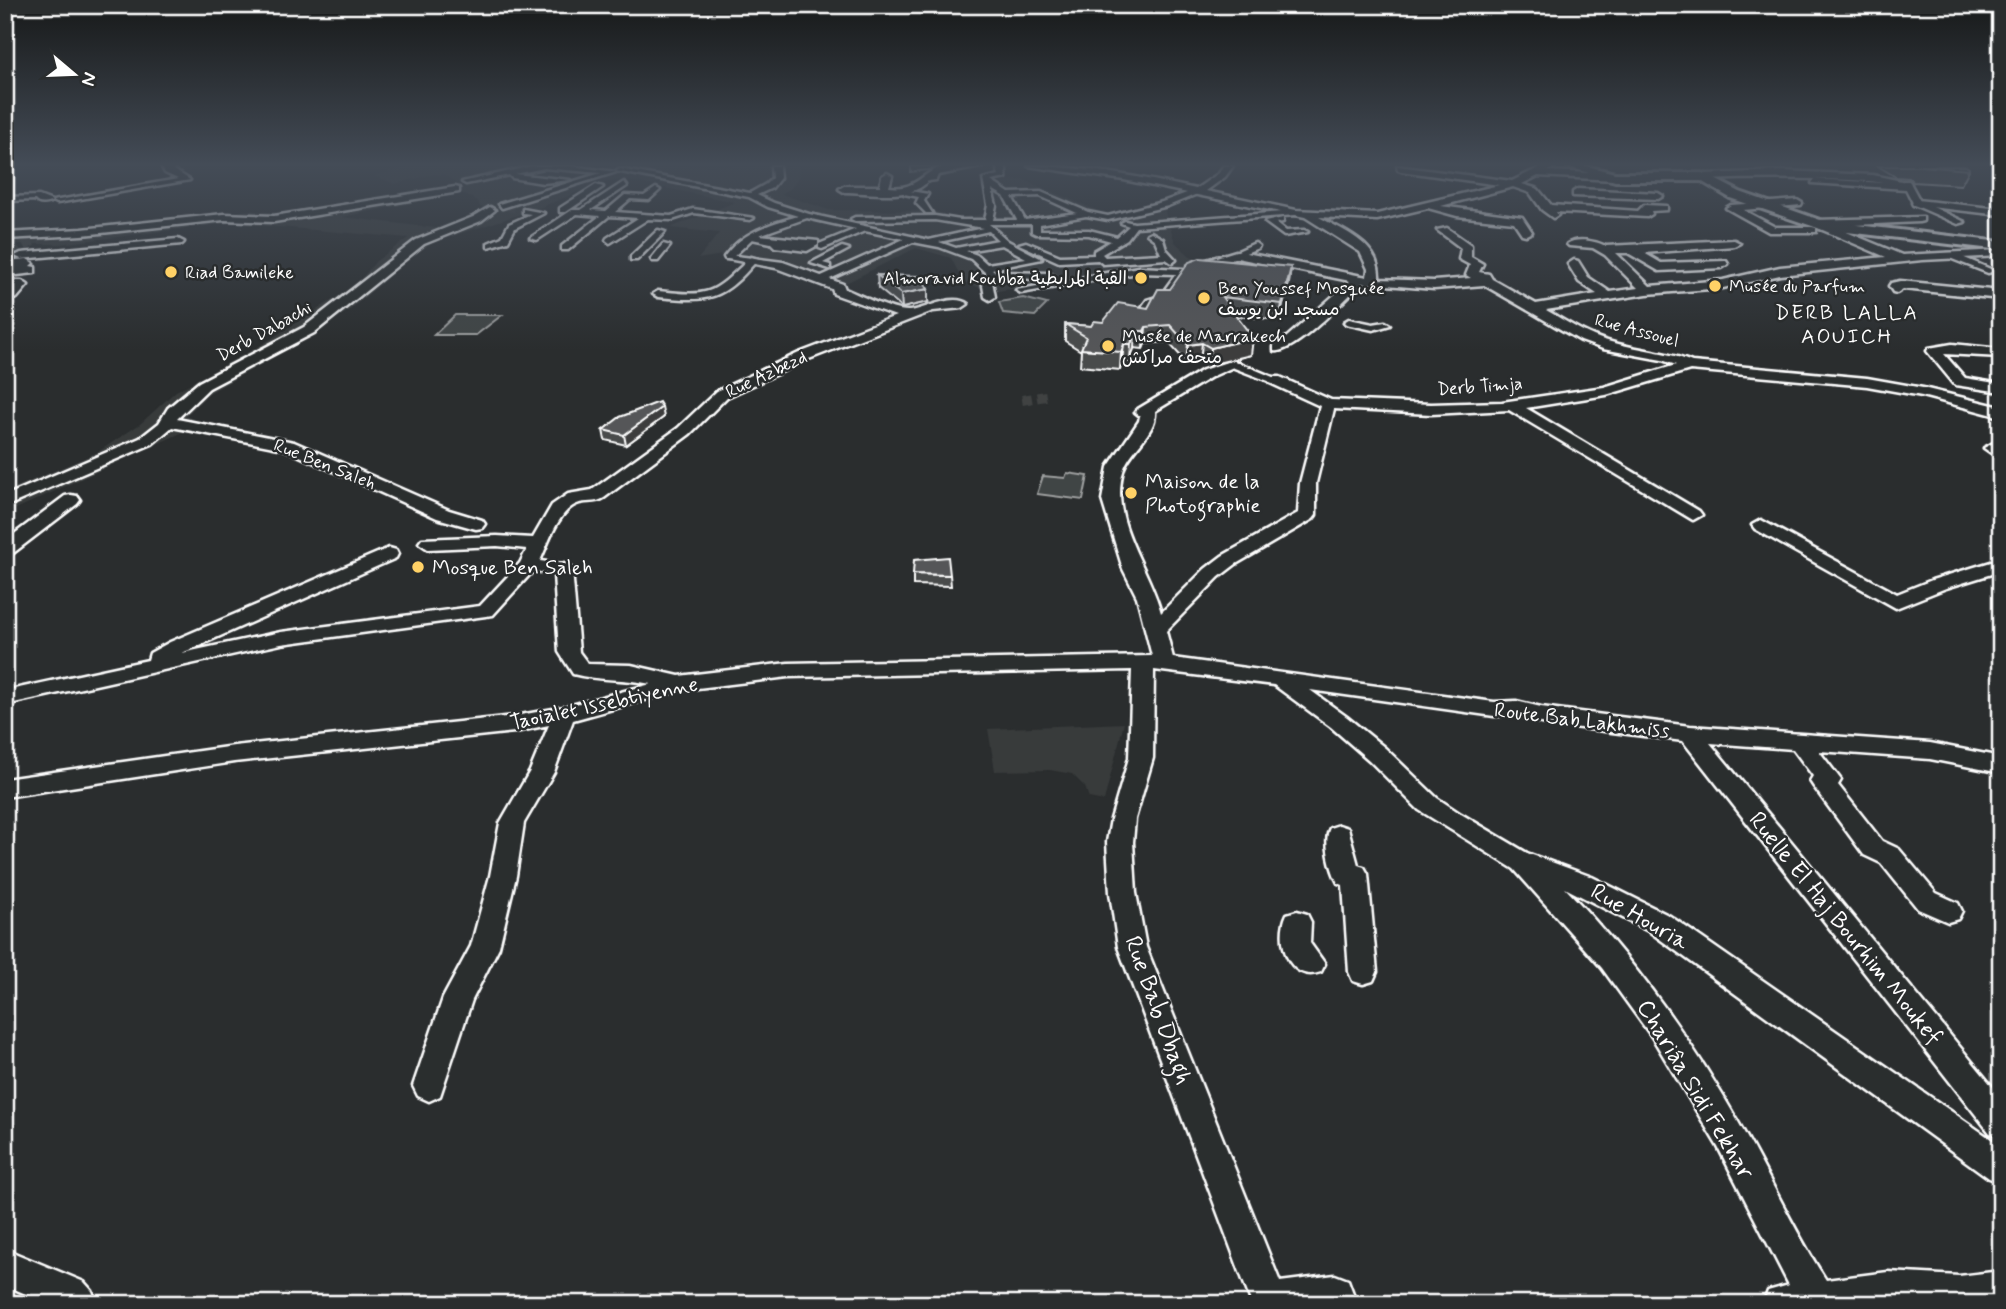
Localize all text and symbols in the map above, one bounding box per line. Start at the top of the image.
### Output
north arrow [38,38,108,108]
text: N [75,69,103,89]
place label: Riad Bamileke [185,261,294,285]
marker: Riad Bamileke [163,264,179,280]
place label: Almoravid Koubba القبة المرابطية [883,267,1127,291]
marker: Almoravid Koubba القبة المرابطية [1133,270,1149,286]
place label: Musée du Parfum [1729,275,1865,299]
place label: Ben Youssef Mosquée مسجد ابن يوسف [1218,277,1385,322]
marker: Musée du Parfum [1707,278,1723,294]
marker: Ben Youssef Mosquée مسجد ابن يوسف [1196,290,1212,306]
street label: Derb Dabachi [213,296,316,368]
district label: DERB LALLA AOUICH [1775,299,1919,351]
street label: Rue Assouel [1592,308,1681,354]
place label: Musée de Marrakech متحف مراكش [1122,325,1286,370]
marker: Musée de Marrakech متحف مراكش [1100,338,1116,354]
street label: Rue Azbezd [722,346,811,404]
street label: Derb Timja [1437,372,1524,402]
street label: Rue Ben Saleh [270,434,379,496]
place label: Maison de la Photographie [1145,468,1261,522]
marker: Maison de la Photographie [1123,485,1139,501]
place label: Mosque Ben Saleh [432,554,593,582]
marker: Mosque Ben Saleh [410,559,426,575]
street label: Taoialet Issebtiyenne [508,670,701,738]
street label: Route Bab Lakhmiss [1493,696,1671,746]
street label: Ruelle El Haj Bourhim Moukef [1741,806,1949,1052]
street label: Rue Houria [1585,877,1695,958]
street label: Rue Bab Dbagh [1114,932,1199,1090]
street label: Chariâa Sidi Fekhar [1629,994,1761,1186]

